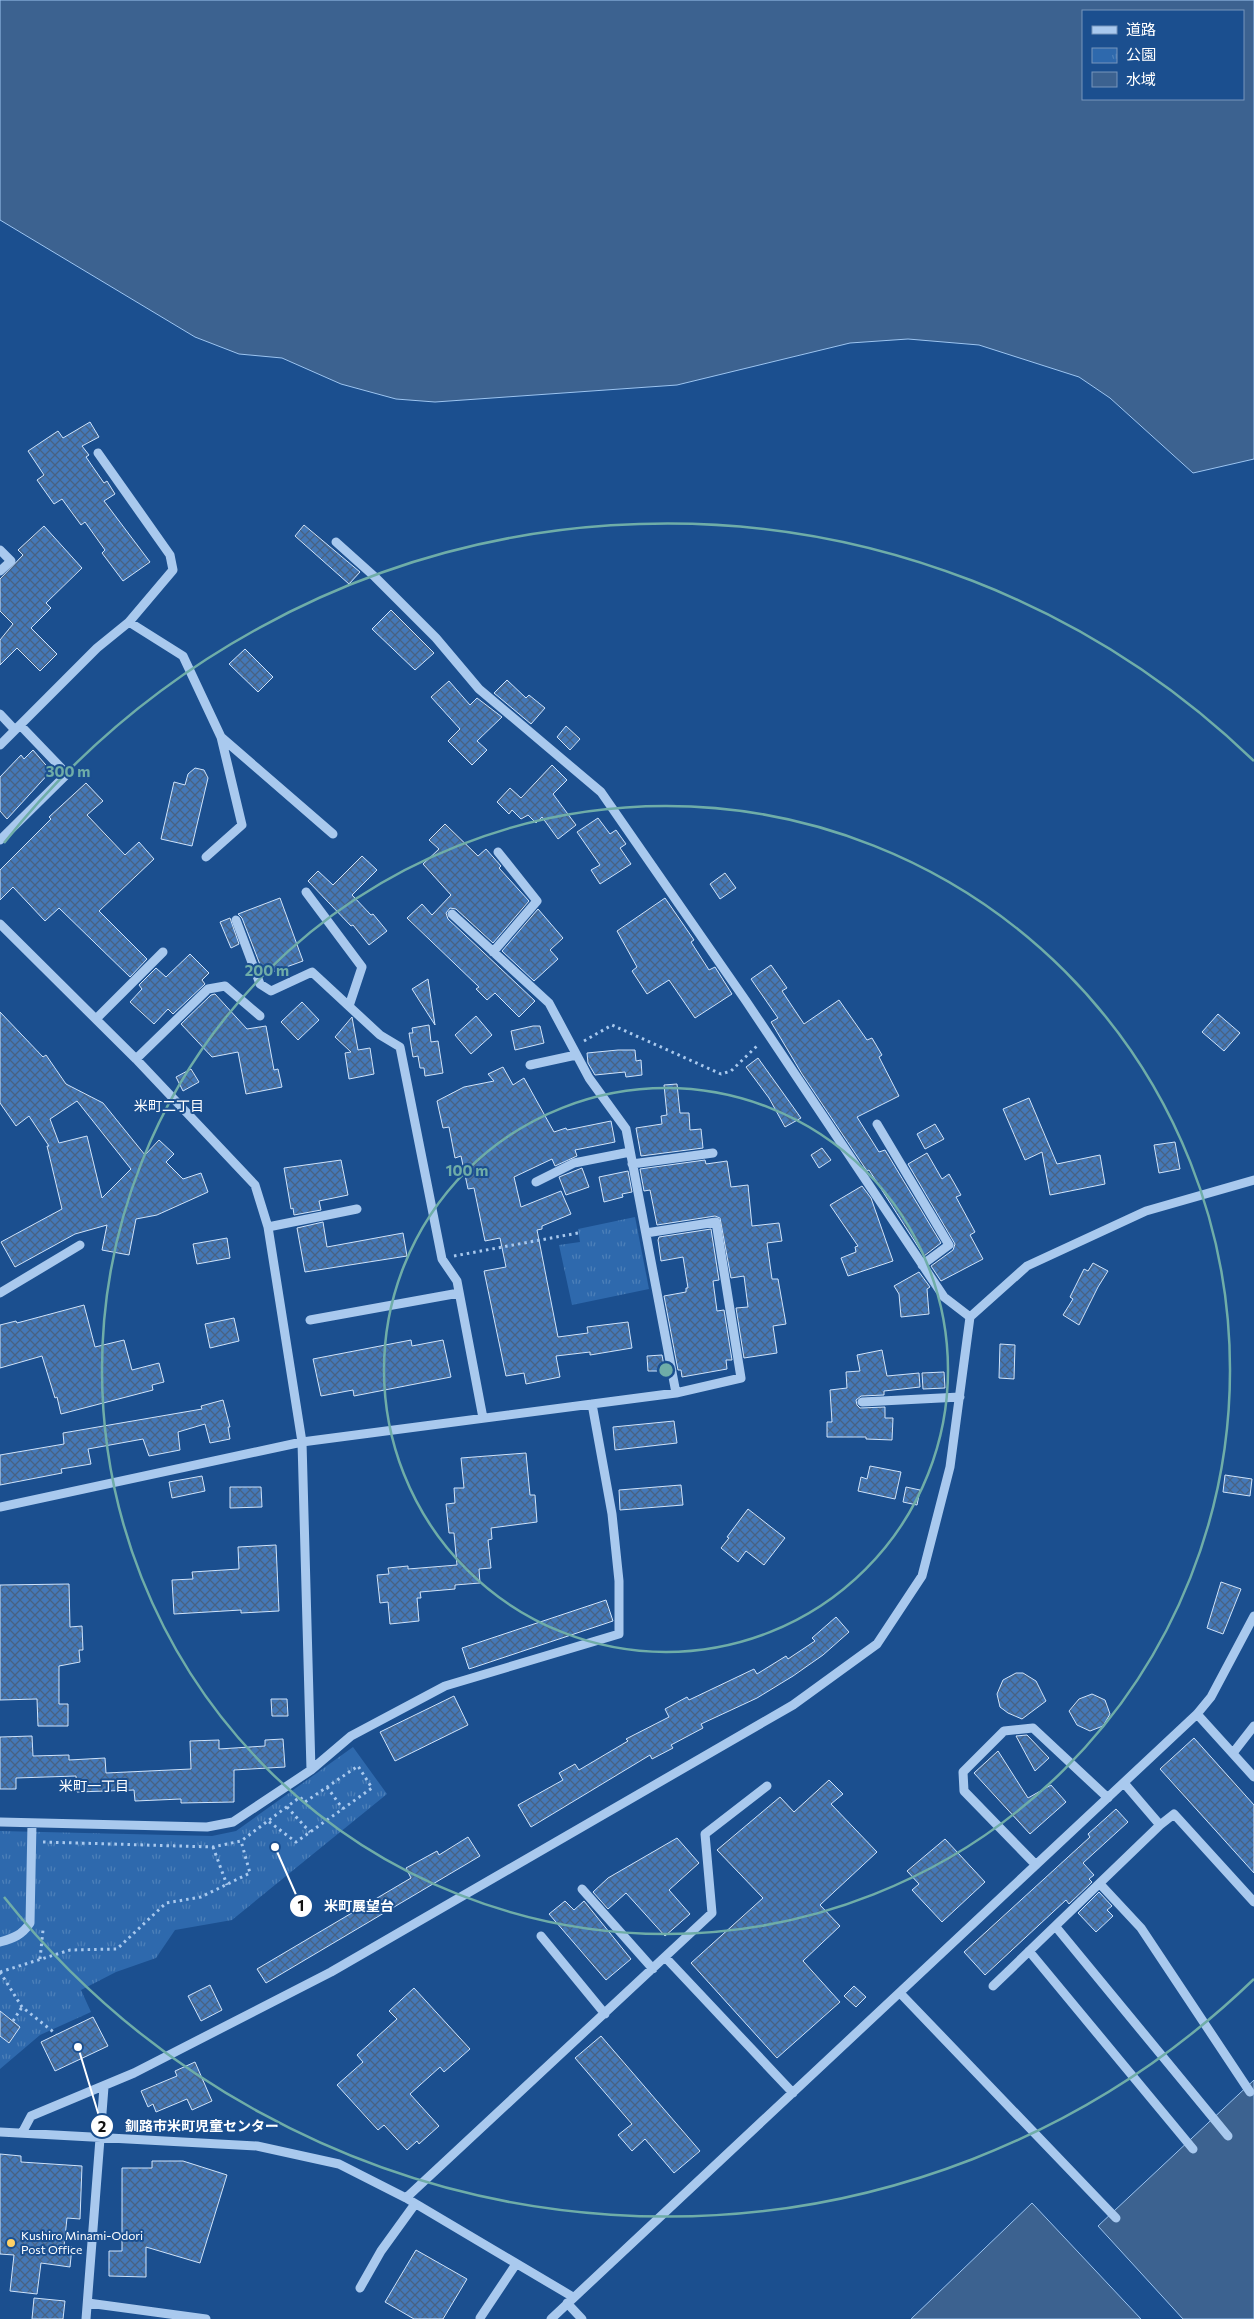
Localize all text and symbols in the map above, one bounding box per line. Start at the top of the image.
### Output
legend [1082,10,1244,100]
text: 道路 [1126,20,1156,38]
text: 公園 [1126,45,1156,63]
text: 水域 [1126,70,1156,88]
text: 300 m [46,762,90,780]
text: 200 m [245,961,289,979]
district label: 米町二丁目 [134,1097,204,1114]
text: 100 m [446,1161,488,1179]
centre of rings [657,1361,675,1379]
district label: 米町一丁目 [59,1777,129,1794]
callout: 米町展望台 [289,1891,404,1920]
text: 1 [298,1896,304,1914]
text: 米町展望台 [324,1897,394,1914]
callout: 釧路市米町児童センター [90,2112,289,2141]
text: 2 [98,2117,106,2135]
text: 釧路市米町児童センター [125,2117,279,2134]
place label: Kushiro Minami-Odori Post Office [21,2228,143,2256]
marker: Kushiro Minami-Odori Post Office [5,2237,17,2249]

